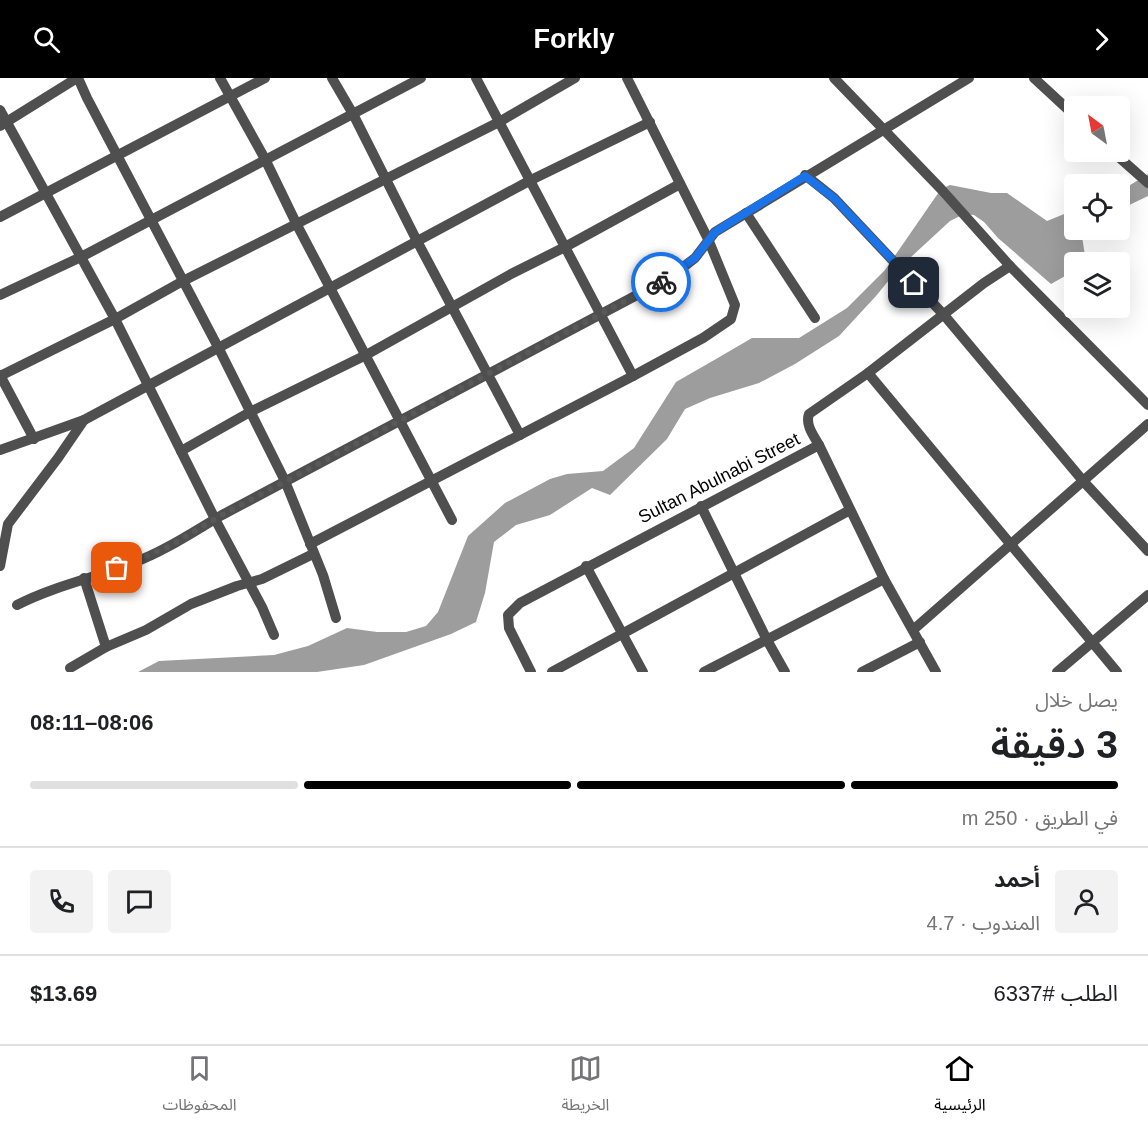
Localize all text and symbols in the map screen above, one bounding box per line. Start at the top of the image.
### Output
icon: search [30,23,63,56]
icon: forward [1085,23,1118,56]
text: Forkly [533,24,615,54]
north arrow [1064,96,1130,162]
map controls [1064,96,1130,318]
button: locate [1064,174,1130,240]
courier [631,252,691,312]
button: layers [1064,252,1130,318]
pin [888,257,939,308]
icon: bike [645,266,678,299]
icon: home [897,266,930,299]
street label: Sultan Abulnabi Street [635,429,803,527]
pin [91,542,142,593]
icon: bag [100,551,133,584]
text: يصل خلال [1035,689,1118,711]
text: 08:06–08:11 [30,710,154,735]
text: 3 دقيقة [991,723,1118,766]
text: في الطريق · 250 m [962,807,1118,829]
text: أحمد [994,867,1040,892]
button: phone [30,870,93,933]
button: chat [108,870,171,933]
button: person [1055,870,1118,933]
text: المندوب · 4.7 [927,912,1040,934]
text: $13.69 [30,981,97,1006]
text: الطلب #6337 [993,981,1118,1006]
tab: المحفوظات [162,1052,237,1122]
tab: الخريطة [561,1052,609,1122]
tab: الرئيسية [934,1052,986,1122]

